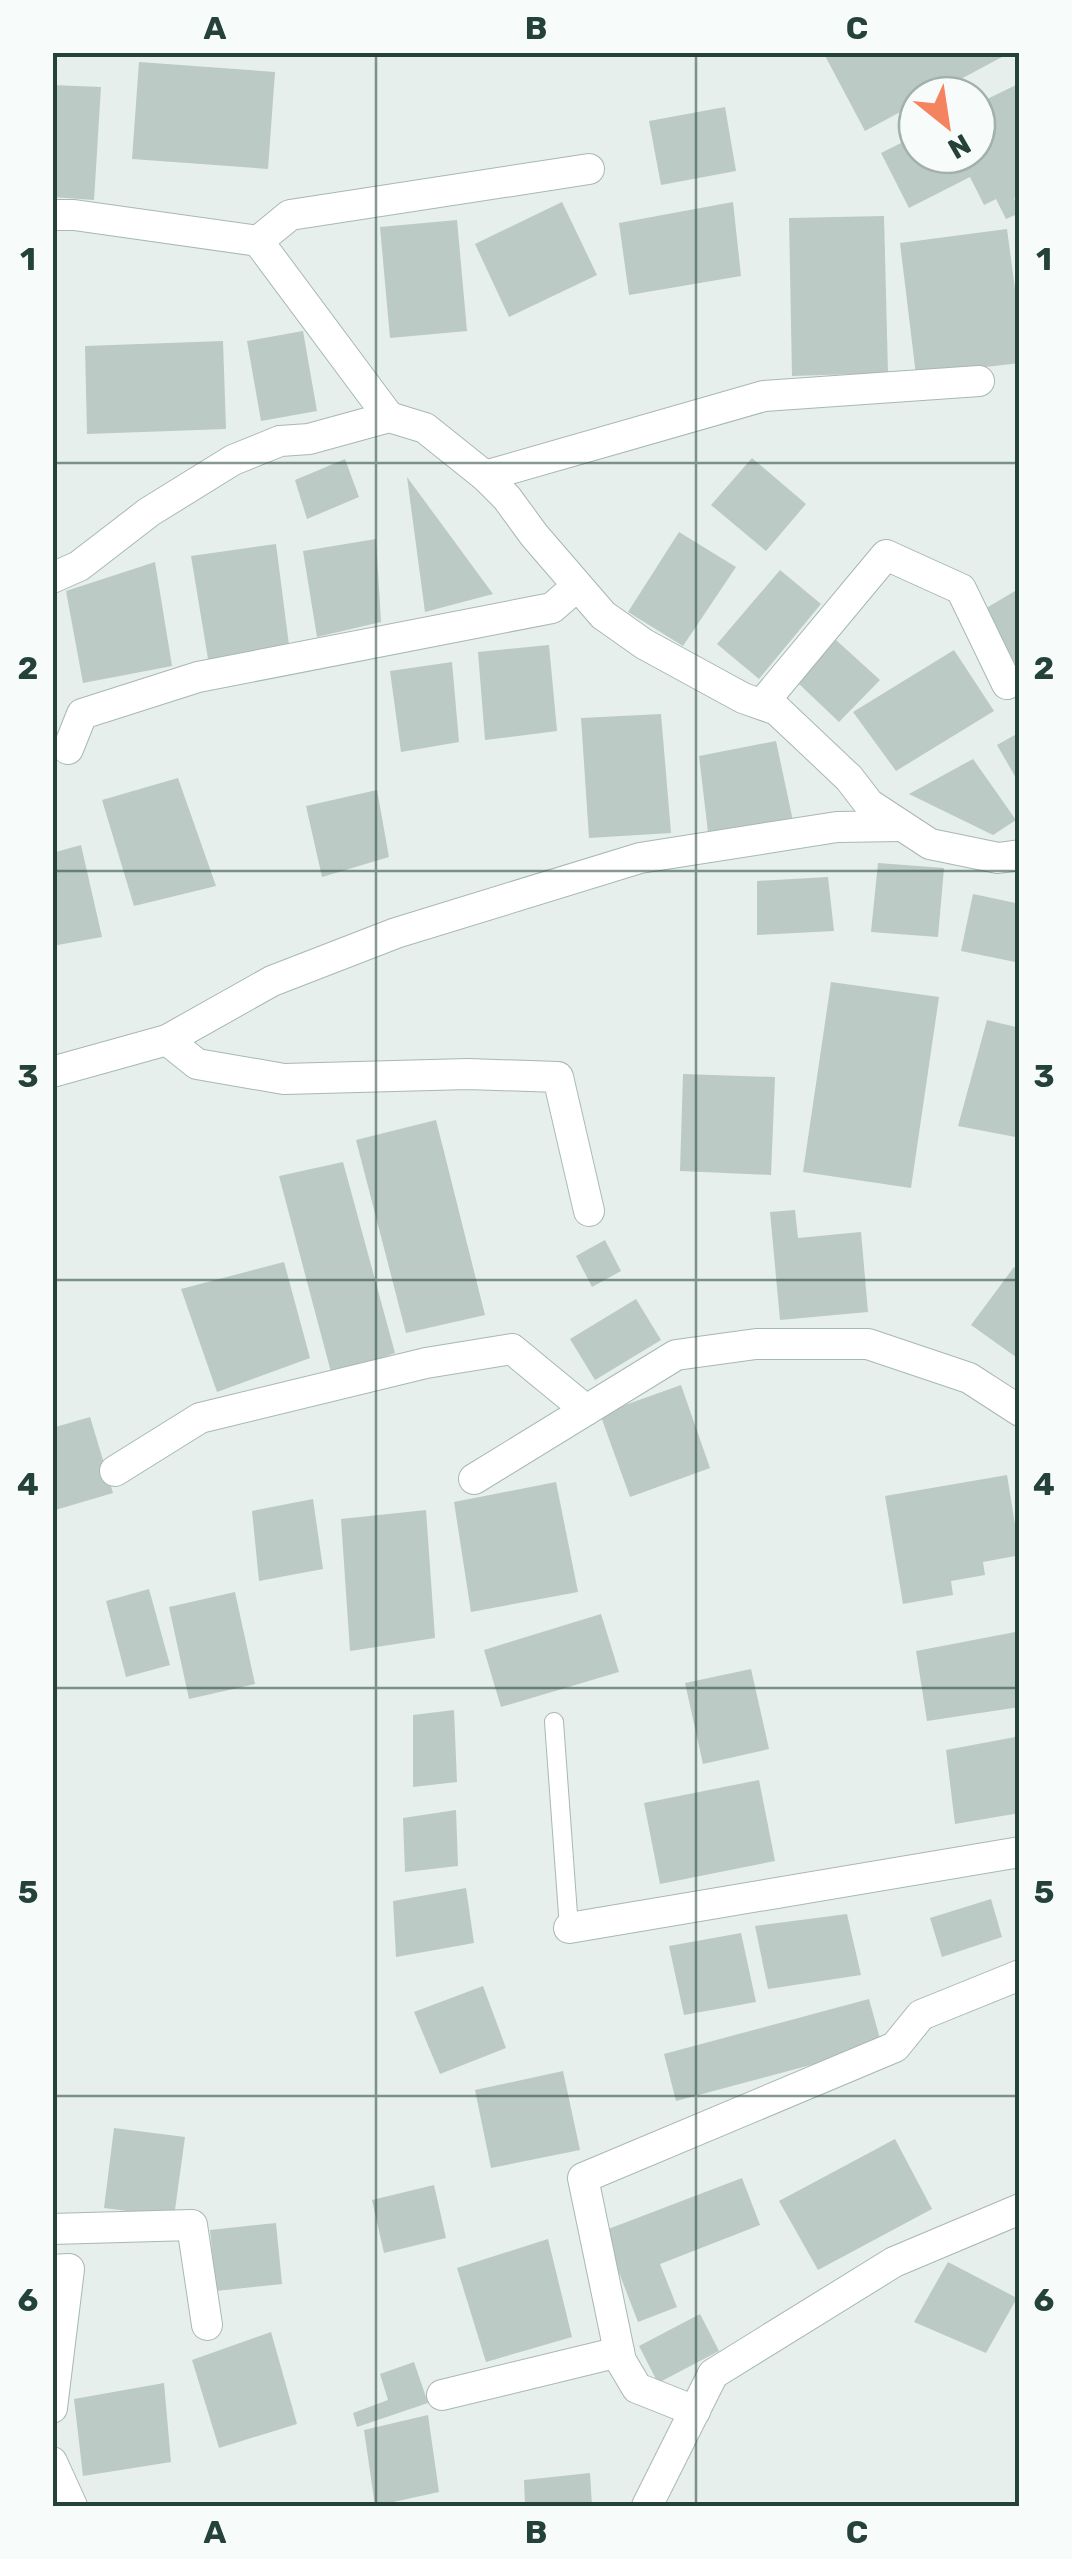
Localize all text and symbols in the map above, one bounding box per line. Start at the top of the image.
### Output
text: A [204,9,227,47]
text: B [525,9,547,47]
text: C [846,9,868,47]
north arrow [897,75,997,175]
text: N [942,127,976,166]
text: 1 [20,240,36,278]
text: 1 [1036,240,1052,278]
text: 2 [18,649,38,687]
text: 2 [1034,649,1054,687]
text: 3 [17,1057,39,1095]
text: 3 [1033,1057,1055,1095]
text: 4 [17,1465,39,1503]
text: 4 [1033,1465,1055,1503]
text: 5 [18,1873,38,1911]
text: 5 [1034,1873,1054,1911]
text: 6 [18,2281,38,2319]
text: 6 [1034,2281,1054,2319]
text: A [204,2513,227,2551]
text: B [525,2513,547,2551]
text: C [846,2513,868,2551]

